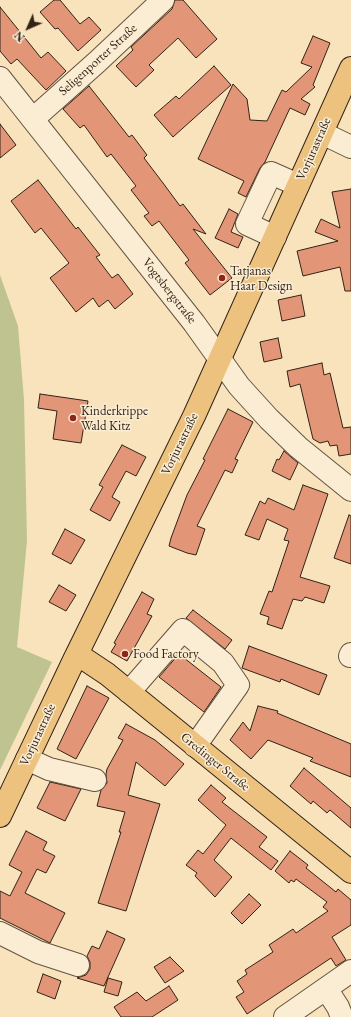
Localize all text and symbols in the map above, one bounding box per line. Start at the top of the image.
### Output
north arrow [8,8,48,48]
street label: Seligenporter Straße [56,21,140,99]
text: N [11,28,28,45]
street label: Vorjurastraße [293,115,335,183]
street label: Vogtsbergstraße [139,255,199,327]
place label: Tatjanas Haar Design [230,263,293,294]
marker: Tatjanas Haar Design [217,273,227,283]
place label: Kinderkrippe Wald Kitz [81,403,148,434]
street label: Vorjurastraße [158,410,202,478]
marker: Kinderkrippe Wald Kitz [68,413,78,423]
place label: Food Factory [133,646,199,662]
marker: Food Factory [120,649,130,659]
street label: Vorjurastraße [17,701,59,769]
street label: Gredinger Straße [177,729,253,795]

